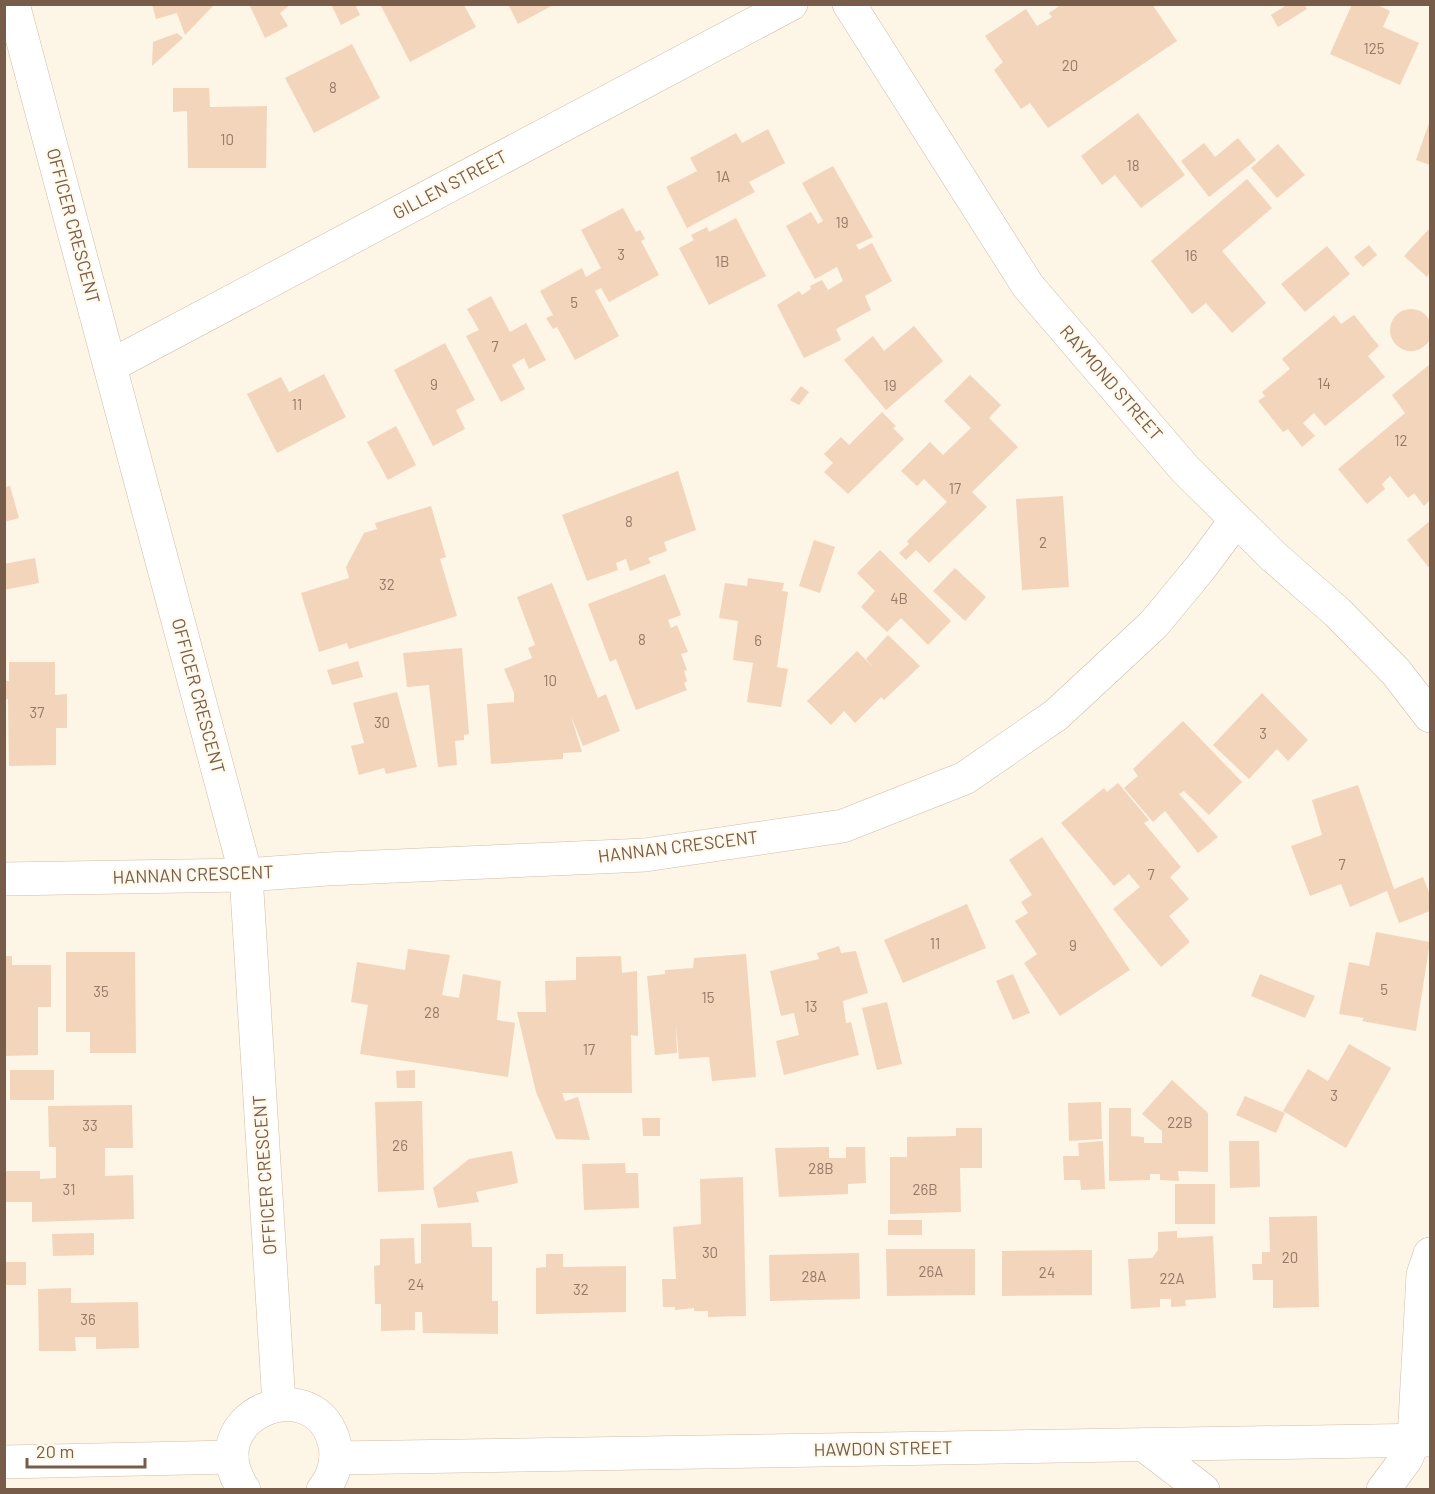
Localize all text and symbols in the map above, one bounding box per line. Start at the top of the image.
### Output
house number: 125 [1363,39,1385,57]
house number: 20 [1062,56,1078,74]
house number: 8 [329,78,337,96]
house number: 10 [220,130,234,148]
street label: OFFICER CRESCENT [43,145,105,306]
street label: GILLEN STREET [389,145,510,223]
house number: 18 [1126,156,1140,174]
house number: 1A [716,167,730,185]
house number: 19 [835,213,849,231]
house number: 3 [617,245,625,263]
house number: 16 [1185,246,1197,264]
house number: 1B [715,252,729,270]
house number: 5 [570,293,578,311]
street label: RAYMOND STREET [1056,320,1168,445]
house number: 7 [491,337,499,355]
house number: 14 [1317,374,1331,392]
house number: 9 [430,375,438,393]
house number: 19 [883,376,897,394]
house number: 11 [292,395,302,413]
house number: 12 [1394,431,1408,449]
house number: 17 [949,479,961,497]
house number: 8 [625,512,633,530]
house number: 2 [1039,533,1047,551]
house number: 32 [379,575,395,593]
house number: 4B [890,589,908,607]
street label: OFFICER CRESCENT [168,615,230,776]
house number: 8 [638,630,646,648]
house number: 6 [754,631,762,649]
house number: 10 [543,671,557,689]
house number: 37 [30,703,44,721]
house number: 30 [374,713,390,731]
house number: 3 [1259,724,1267,742]
street label: HANNAN CRESCENT [597,825,759,867]
house number: 7 [1338,855,1346,873]
street label: HANNAN CRESCENT [112,860,274,888]
house number: 7 [1147,865,1155,883]
house number: 11 [930,934,940,952]
house number: 9 [1069,936,1077,954]
house number: 5 [1380,980,1388,998]
house number: 35 [93,982,109,1000]
house number: 15 [702,988,714,1006]
house number: 13 [805,997,817,1015]
house number: 28 [424,1003,440,1021]
house number: 17 [583,1040,595,1058]
house number: 3 [1330,1086,1338,1104]
street label: OFFICER CRESCENT [247,1094,281,1256]
house number: 22B [1167,1113,1193,1131]
house number: 33 [82,1116,98,1134]
house number: 26 [392,1136,408,1154]
house number: 28B [808,1159,834,1177]
house number: 31 [63,1180,75,1198]
house number: 26B [912,1180,938,1198]
house number: 30 [702,1243,718,1261]
house number: 20 [1282,1248,1298,1266]
house number: 26A [919,1262,943,1280]
house number: 24 [1039,1263,1055,1281]
house number: 28A [802,1267,826,1285]
house number: 22A [1159,1269,1185,1287]
house number: 24 [408,1275,424,1293]
house number: 32 [573,1280,589,1298]
house number: 36 [80,1310,96,1328]
scale bar [27,1431,146,1469]
street label: HAWDON STREET [813,1436,953,1460]
text: 20 m [36,1440,74,1462]

